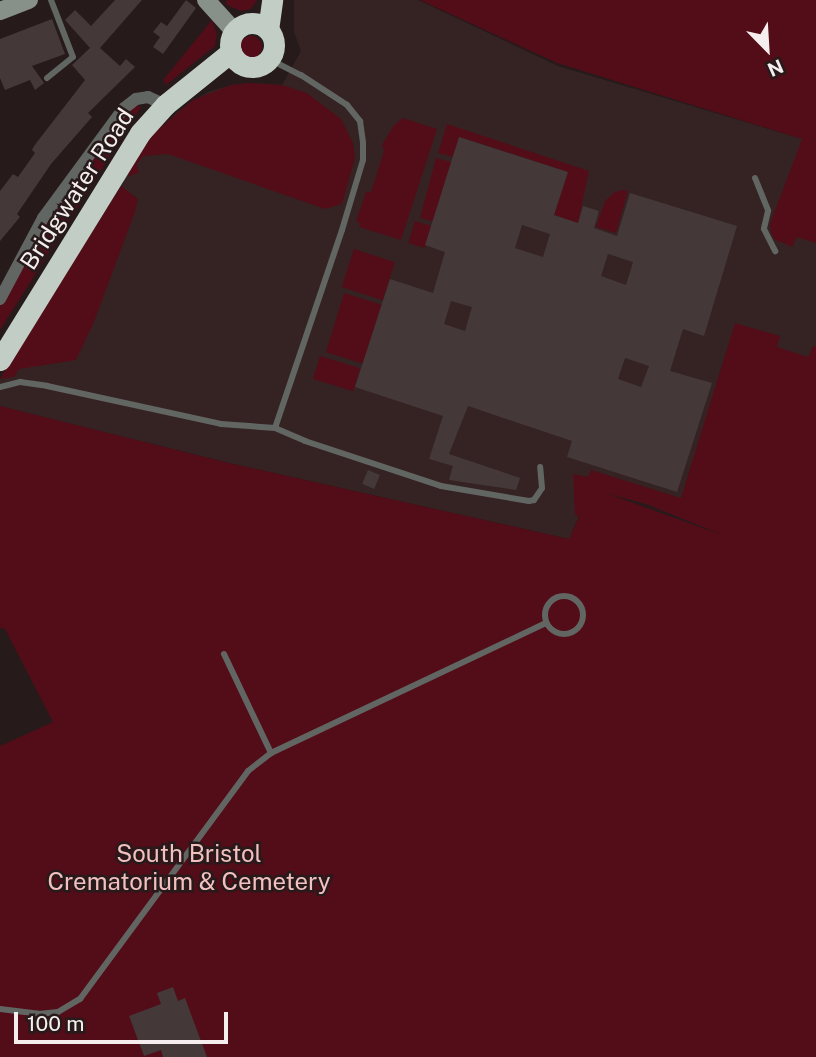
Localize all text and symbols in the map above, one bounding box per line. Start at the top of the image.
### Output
north arrow [732,14,802,84]
text: N [764,55,787,81]
street label: Bridgwater Road [14,103,140,275]
park label: South Bristol Crematorium & Cemetery [47,840,331,896]
scale bar [18,998,231,1042]
text: 100 m [27,1011,84,1036]

